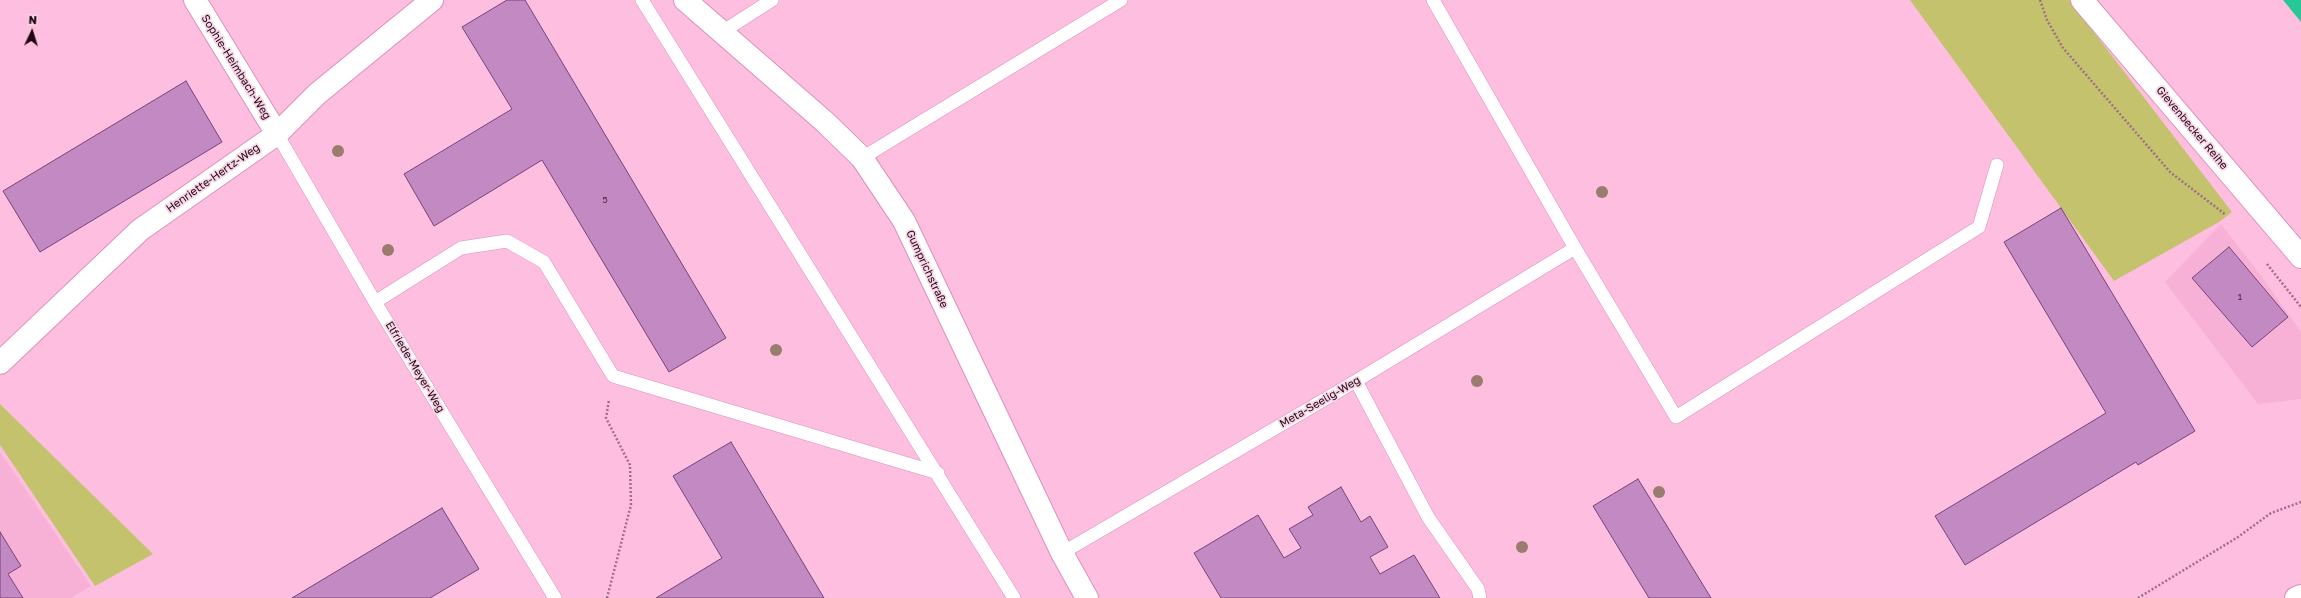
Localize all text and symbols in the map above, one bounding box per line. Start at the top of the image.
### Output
north arrow [12,12,52,52]
street label: Sophie-Heimbach-Weg [198,12,274,122]
text: N [28,13,38,26]
street label: Gievenbecker Reihe [2153,84,2231,172]
street label: Henriette-Hertz-Weg [164,141,262,215]
house number: 5 [602,195,608,205]
street label: Gumprichstraße [903,228,951,310]
house number: 1 [2238,292,2242,302]
street label: Elfriede-Meyer-Weg [383,319,447,415]
street label: Meta-Seelig-Weg [1277,374,1363,430]

